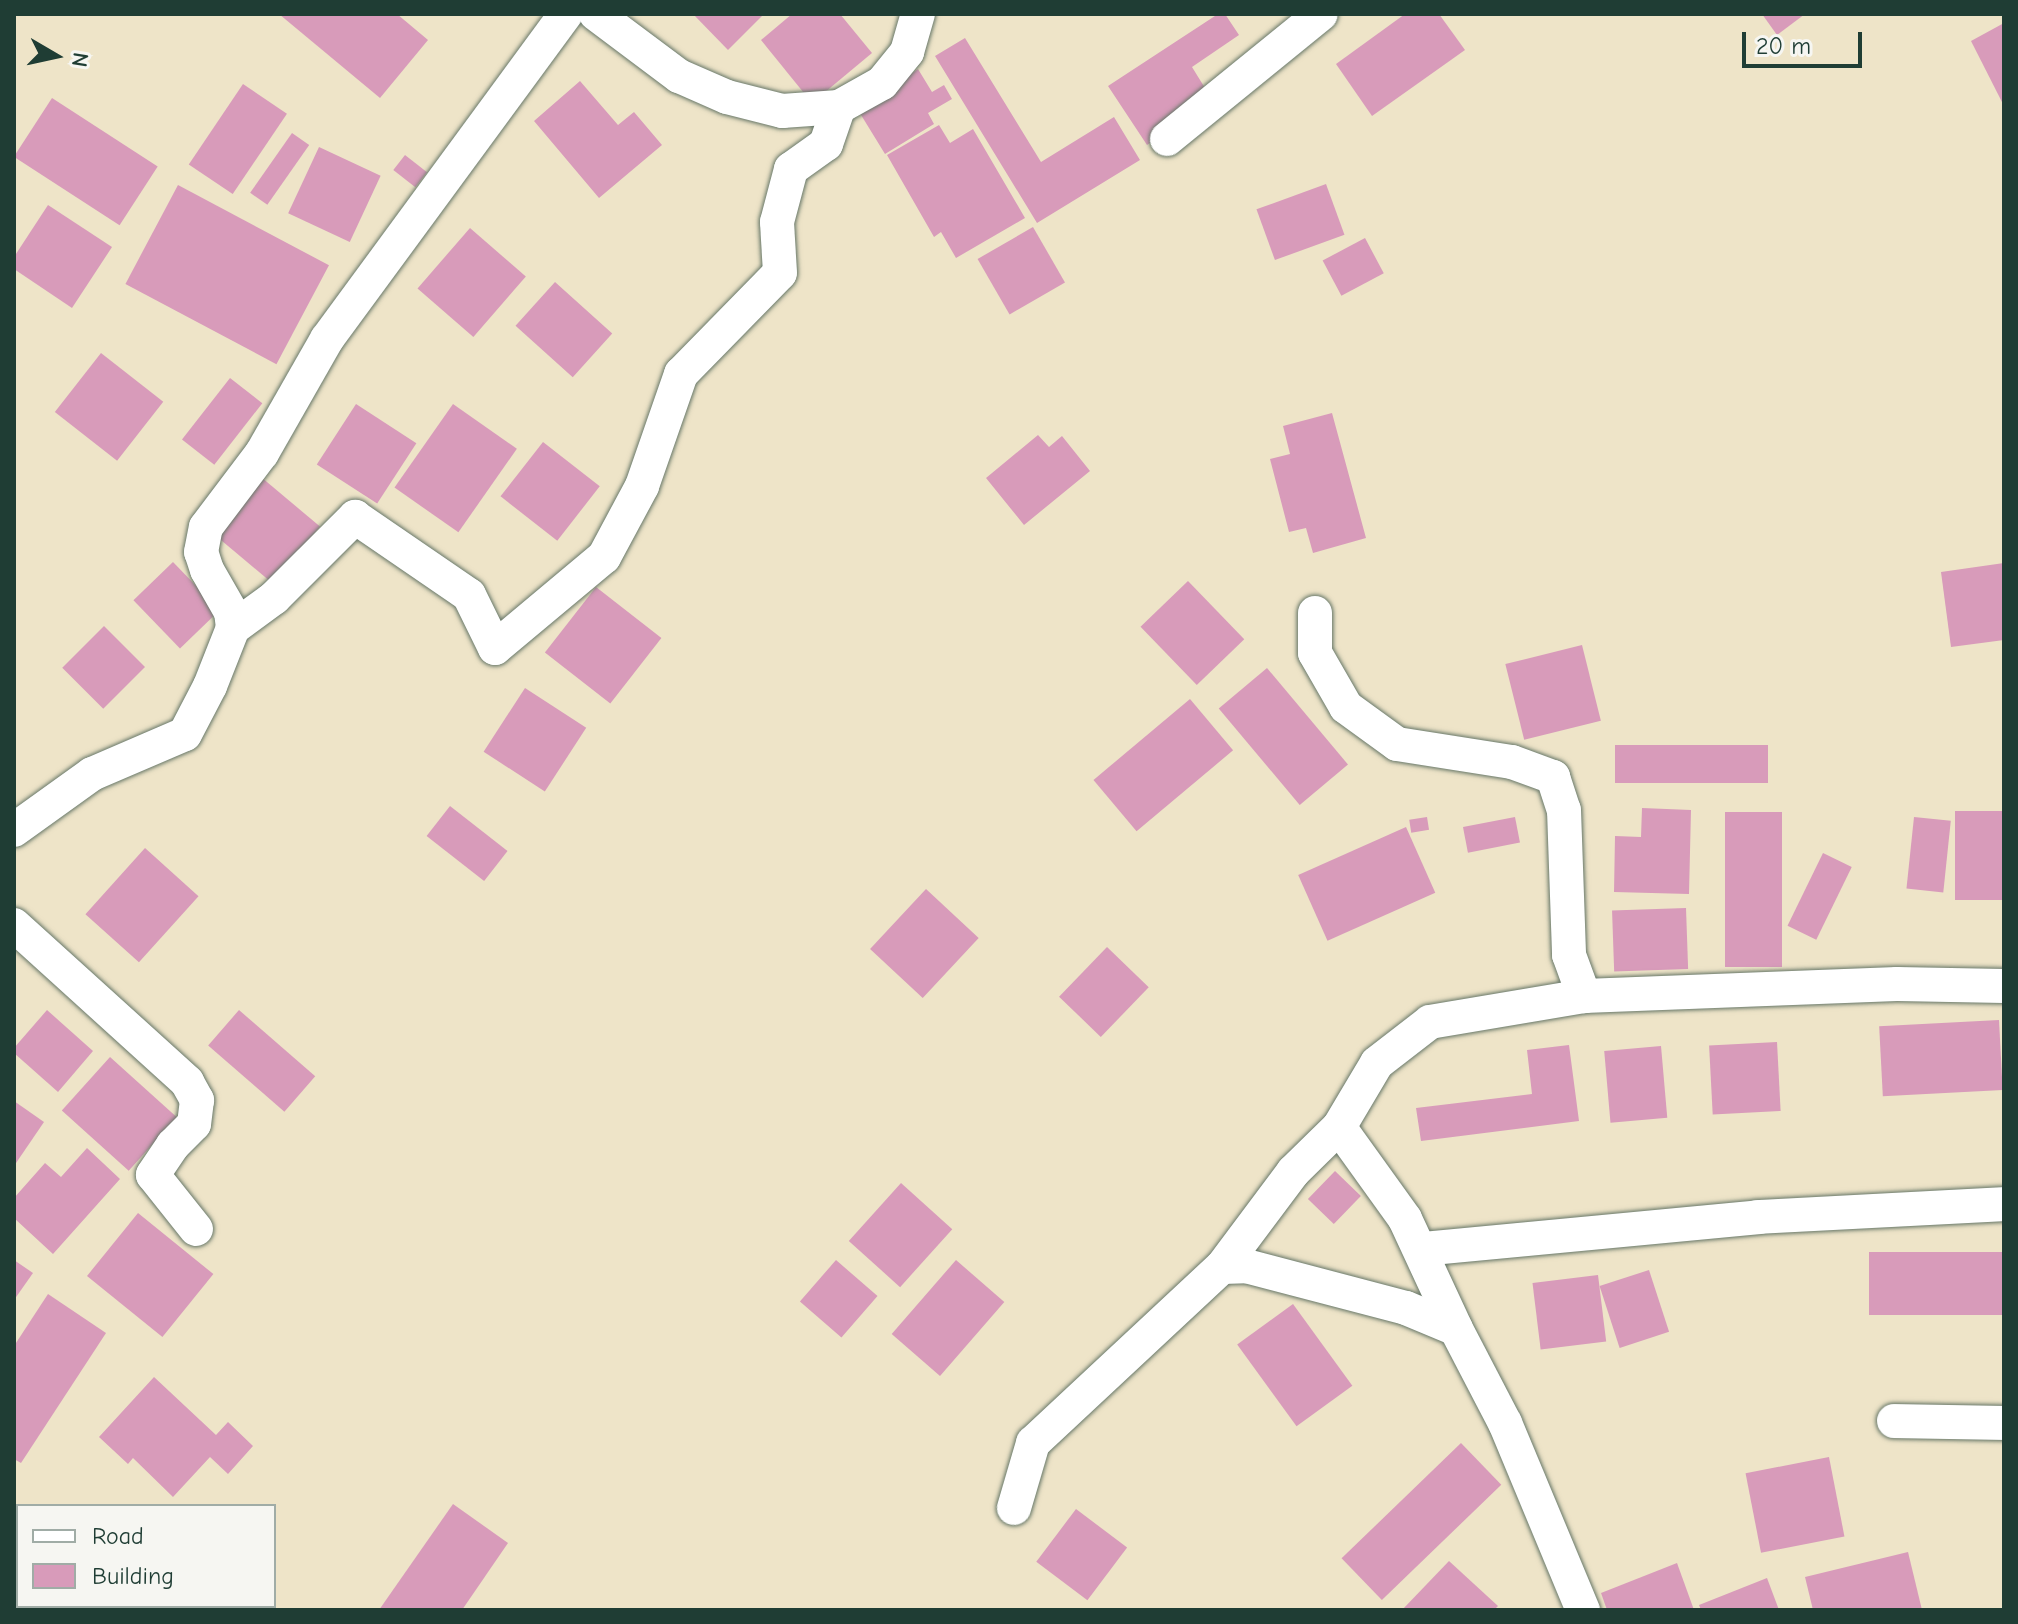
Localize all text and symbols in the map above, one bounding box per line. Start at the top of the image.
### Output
north arrow [16,16,96,96]
scale bar [1746,16,1866,66]
text: 20 m [1756,32,1811,60]
text: N [66,51,94,69]
legend [16,1504,276,1608]
text: Road [92,1522,144,1550]
text: Building [92,1562,174,1590]

